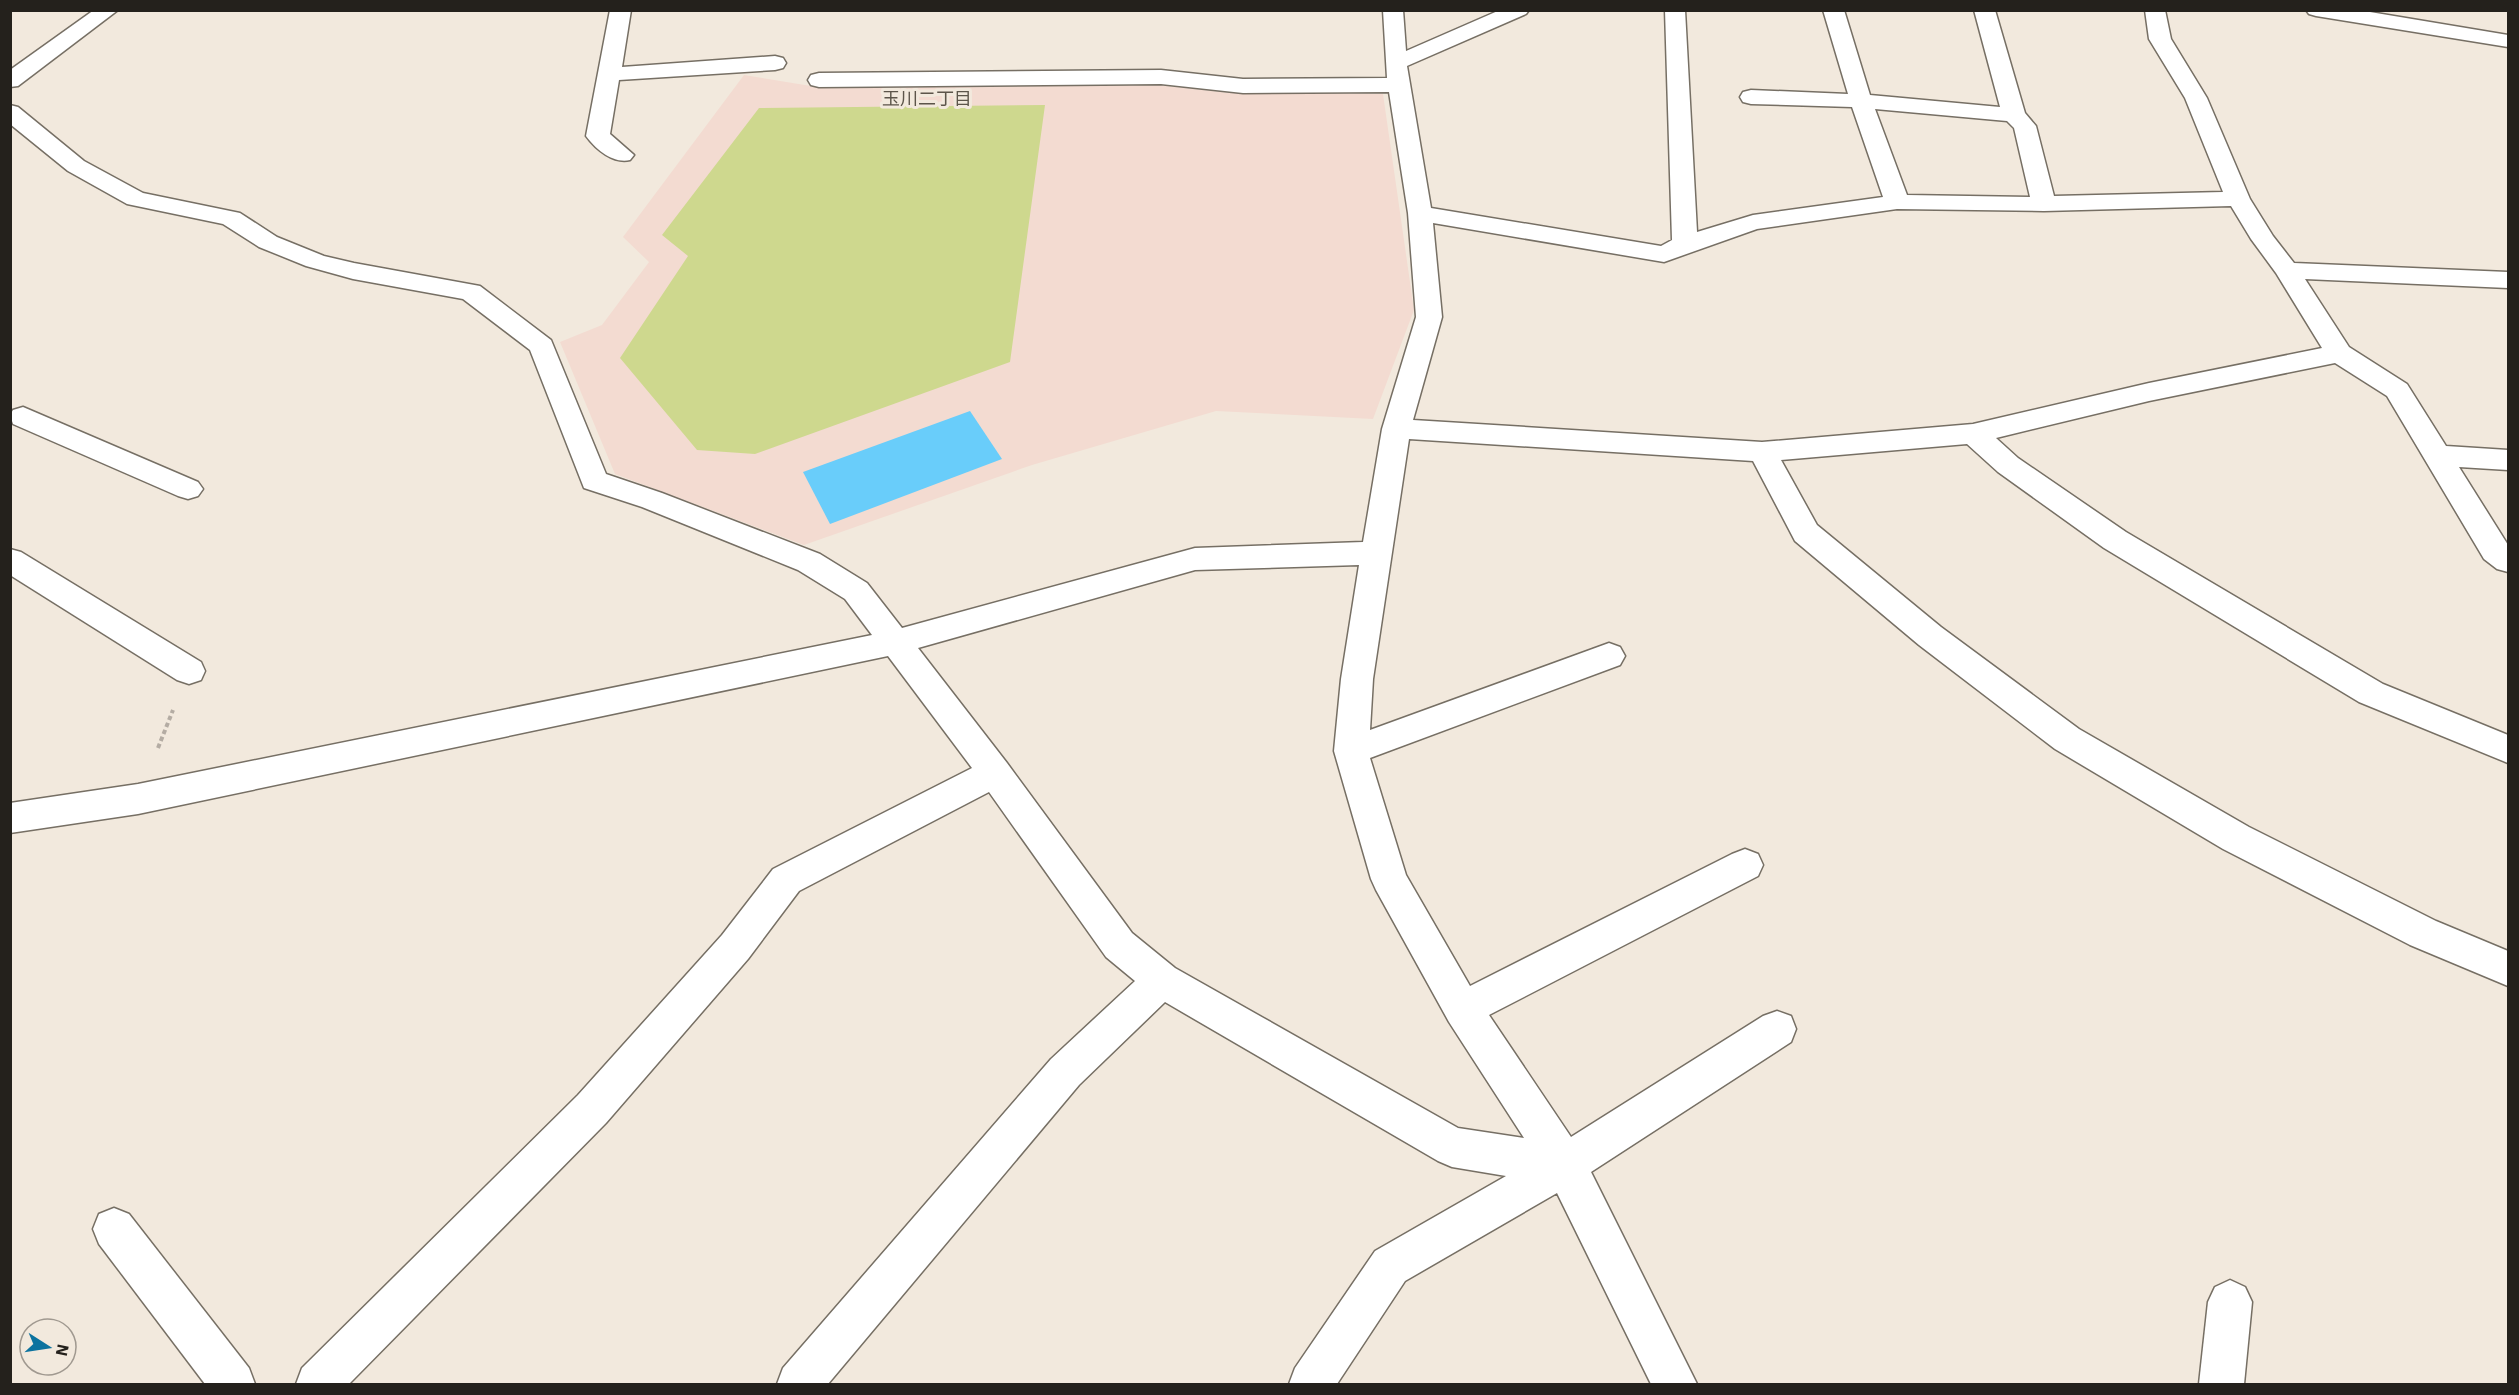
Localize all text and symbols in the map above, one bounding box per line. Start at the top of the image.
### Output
district label: 玉川二丁目 [882,87,972,110]
north arrow [18,1317,78,1377]
text: N [52,1342,74,1358]

